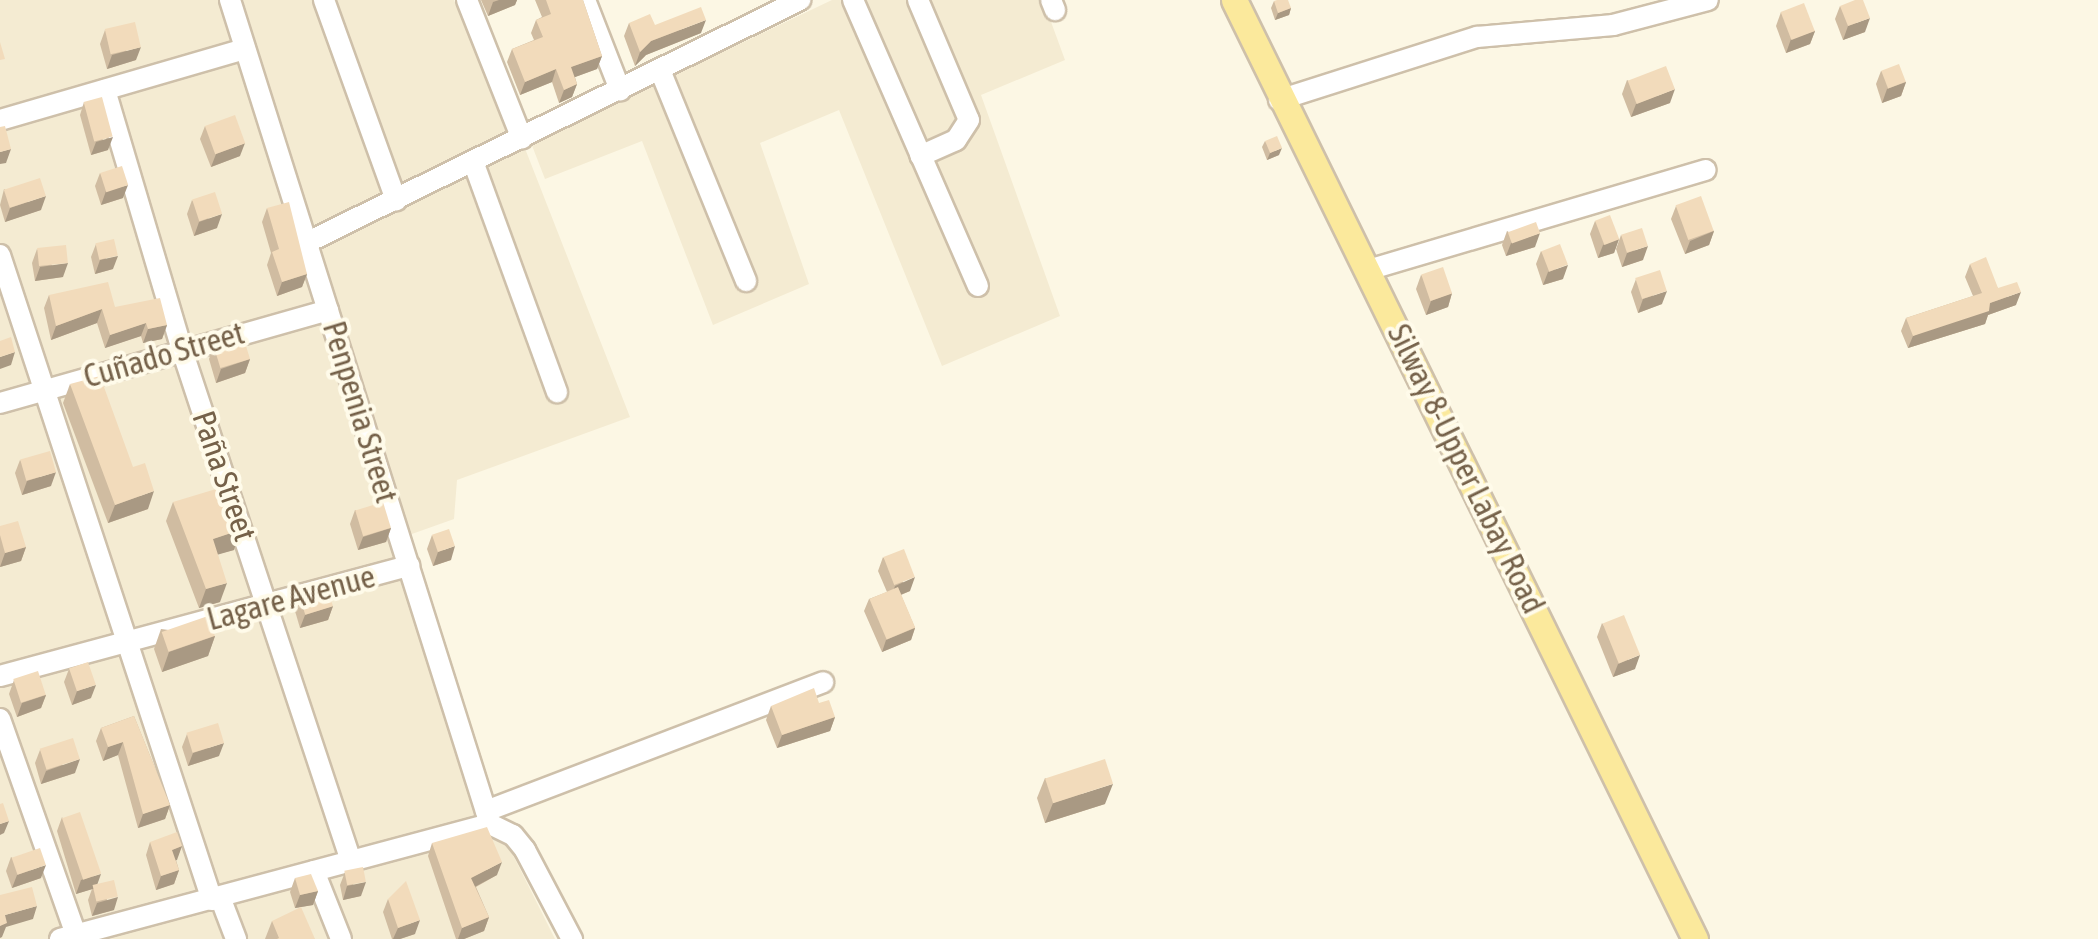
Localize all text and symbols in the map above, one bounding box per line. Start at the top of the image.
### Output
street label: Cuñado Street [79,314,249,396]
street label: Penpenia Street [314,317,406,507]
street label: Silway 8-Upper Labay Road [1379,318,1553,620]
street label: Paña Street [184,406,264,546]
street label: Lagare Avenue [203,557,379,639]

